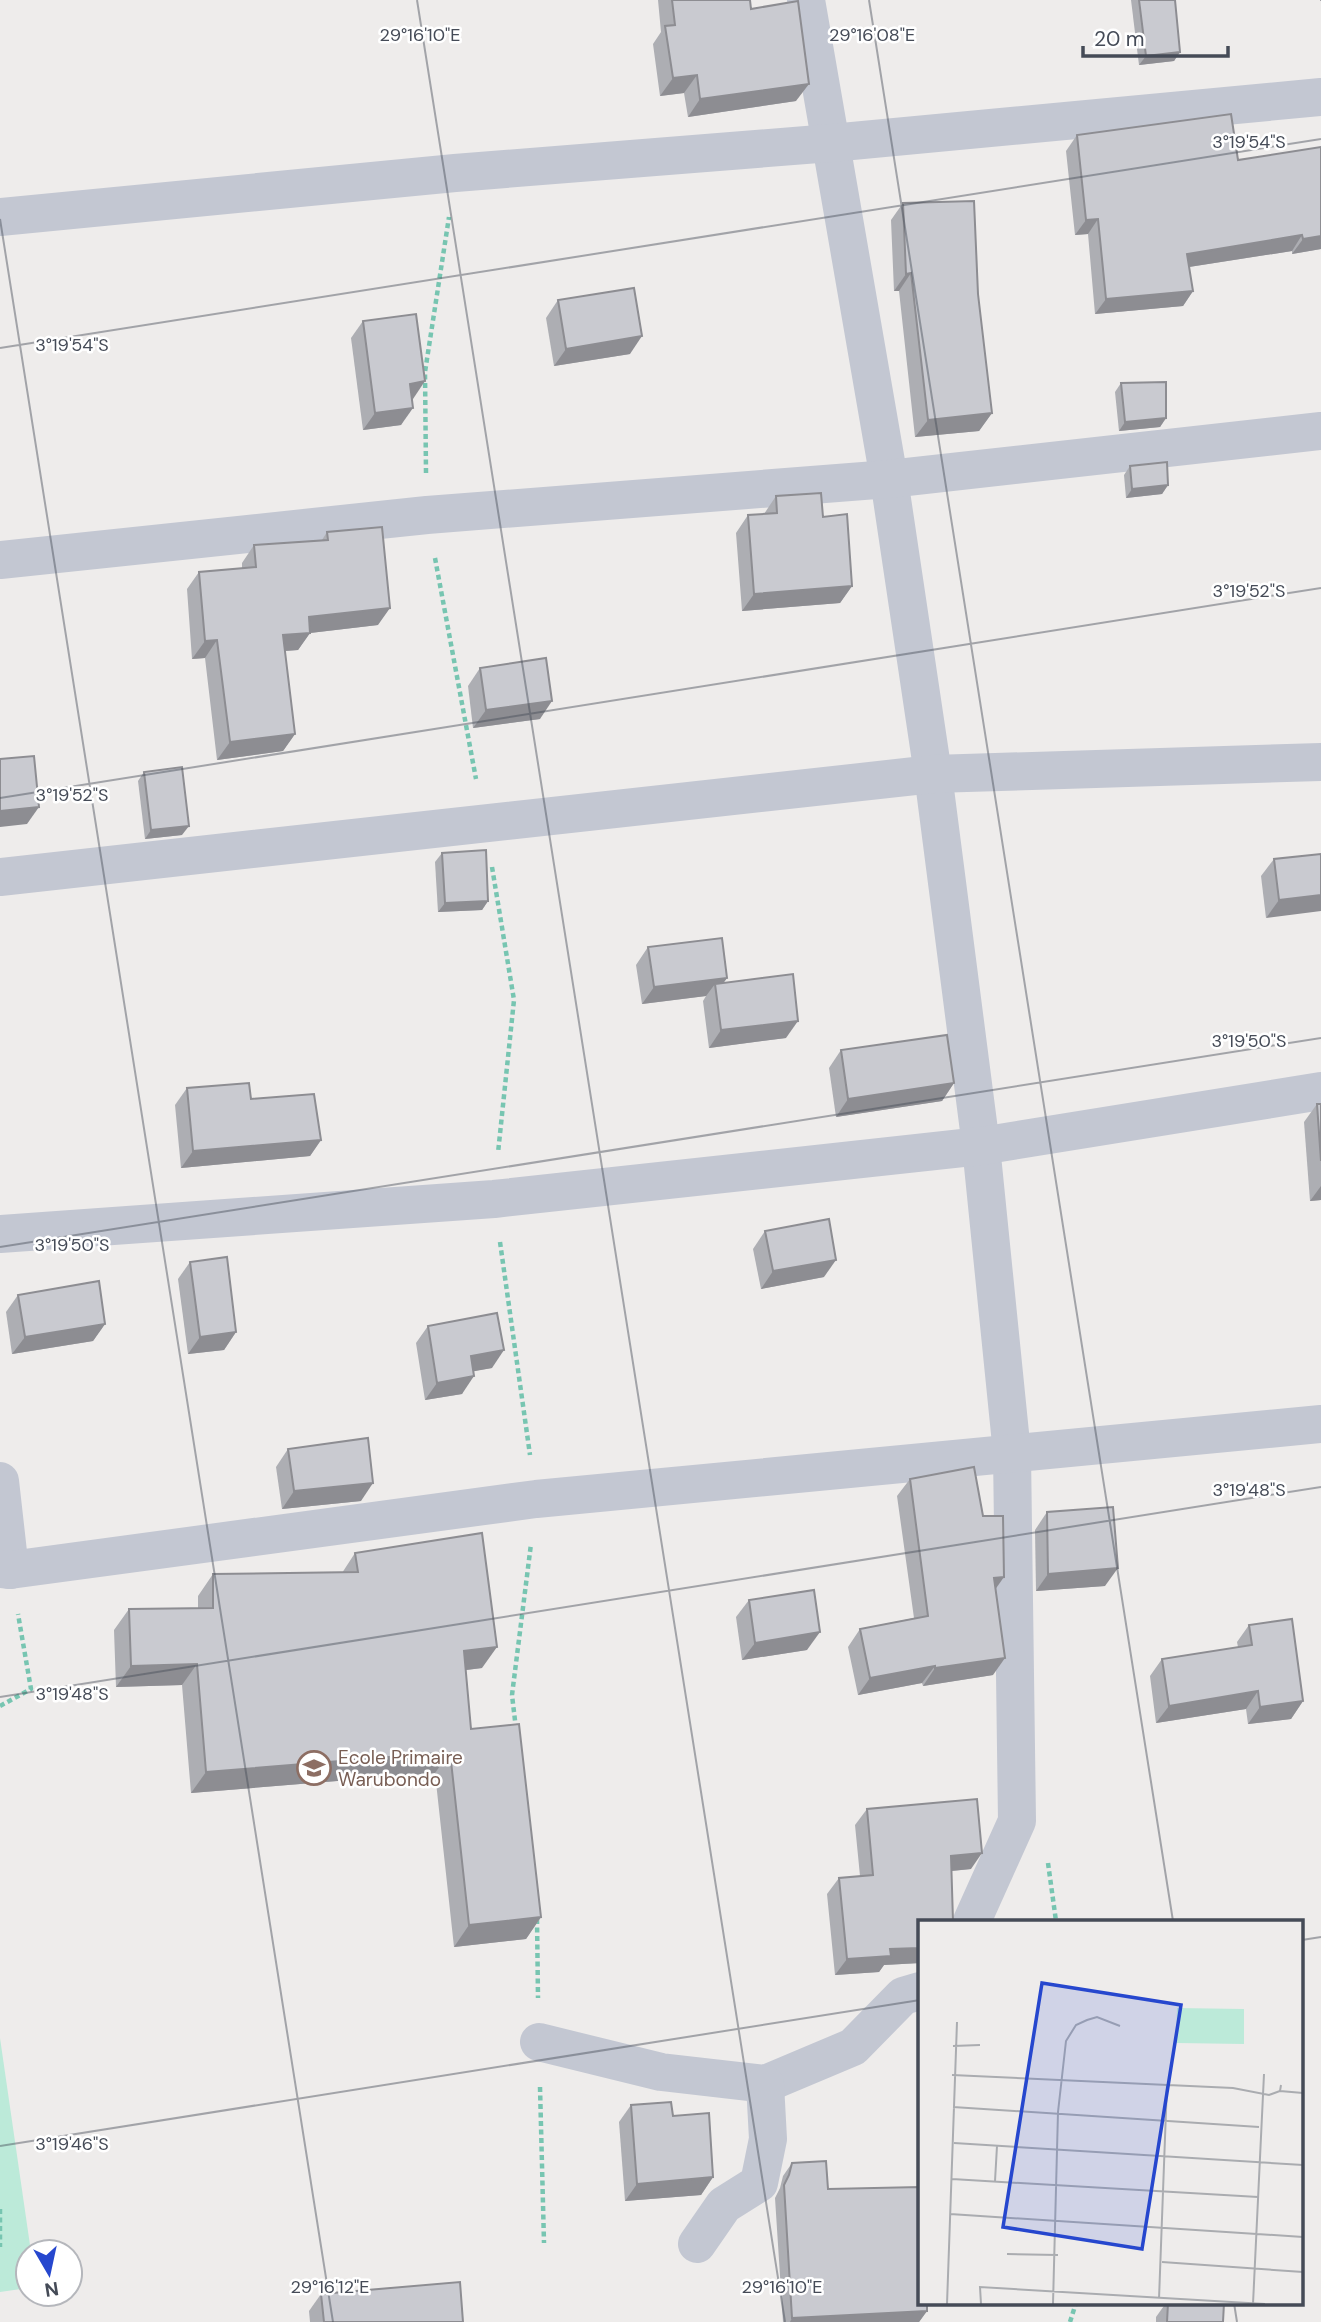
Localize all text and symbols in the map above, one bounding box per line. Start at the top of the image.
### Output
scale bar [1083,14,1228,58]
text: 29°16'10"E [380,23,460,47]
text: 29°16'08"E [829,23,915,47]
text: 20 m [1094,25,1145,53]
text: 3°19'54"S [1212,130,1286,154]
text: 3°19'54"S [35,333,109,357]
text: 3°19'52"S [1213,579,1285,603]
text: 3°19'52"S [36,783,108,807]
text: 3°19'50"S [1211,1029,1287,1053]
text: 3°19'50"S [34,1233,110,1257]
text: 3°19'48"S [1212,1478,1286,1502]
text: 3°19'48"S [35,1682,109,1706]
place label: Ecole Primaire Warubondo [338,1745,463,1792]
school or university icon: Ecole Primaire Warubondo [295,1749,333,1787]
inset map [918,1920,1304,2304]
text: 3°19'46"S [35,2132,109,2156]
north arrow [14,2238,84,2308]
text: 29°16'12"E [291,2275,369,2299]
text: 29°16'10"E [742,2275,822,2299]
text: N [43,2276,60,2303]

